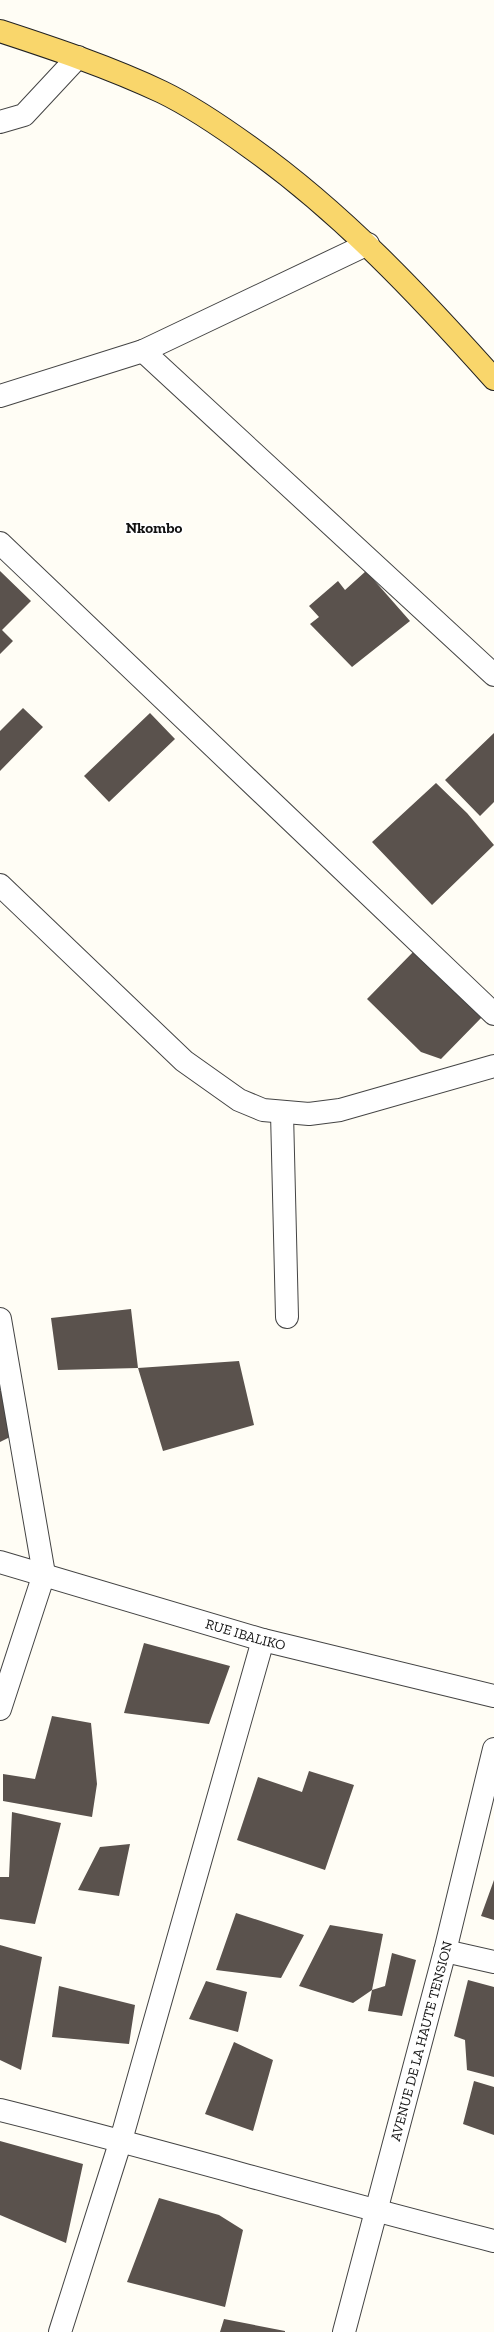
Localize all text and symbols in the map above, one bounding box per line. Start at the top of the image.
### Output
district label: Nkombo [126,519,183,537]
street label: RUE IBALIKO [203,1615,287,1654]
street label: AVENUE DE LA HAUTE TENSION [386,1939,456,2143]

